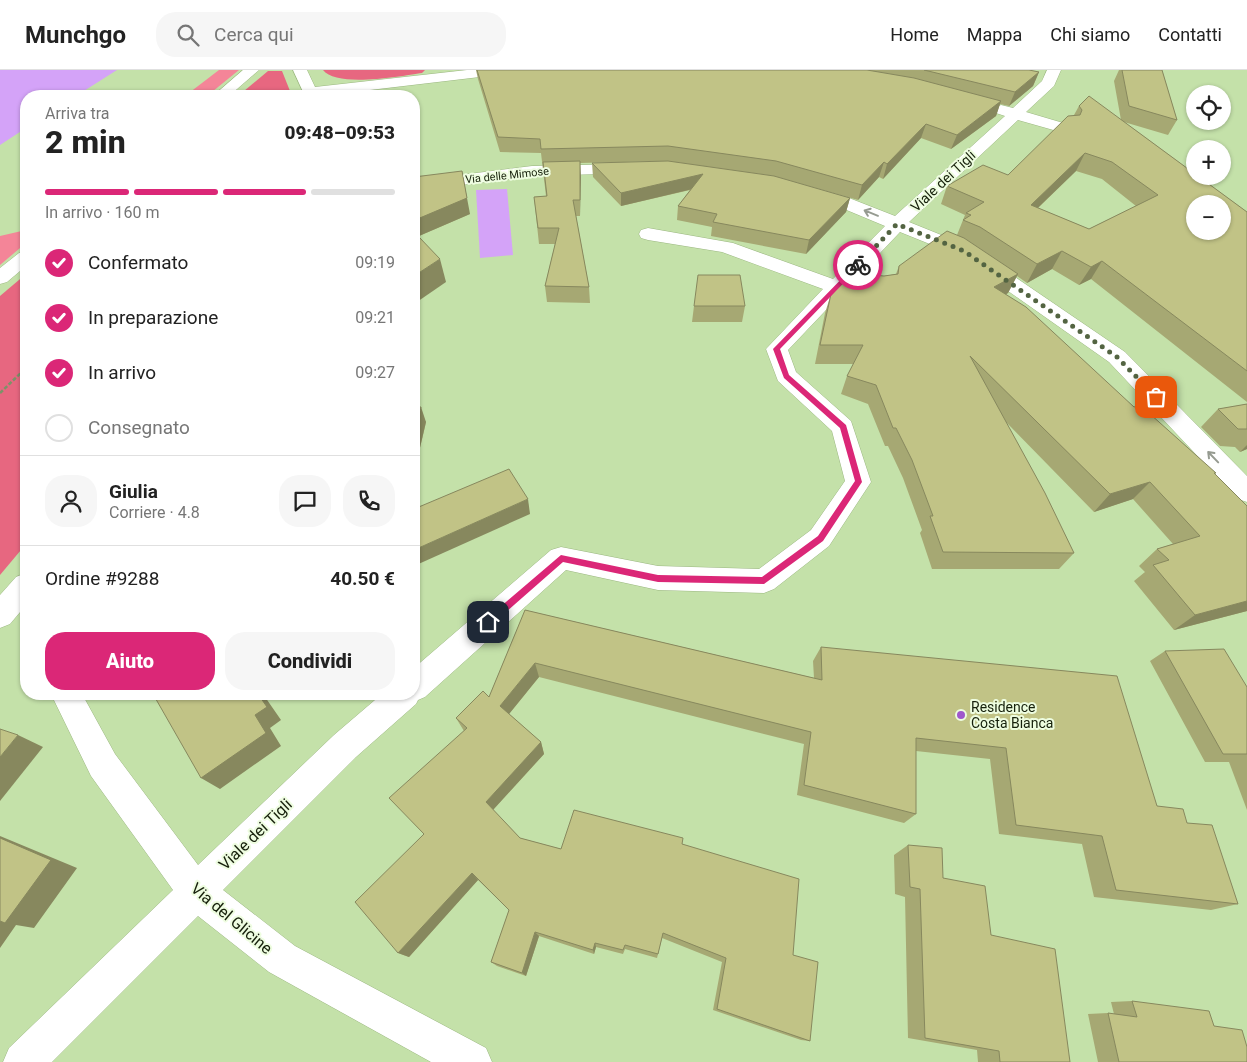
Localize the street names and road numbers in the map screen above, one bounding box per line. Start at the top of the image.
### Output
street label: Viale dei Tigli [907,147,979,215]
street label: Via delle Mimose [465,165,550,186]
street label: Viale dei Tigli [215,795,296,874]
street label: Via del Glicine [187,879,276,958]

